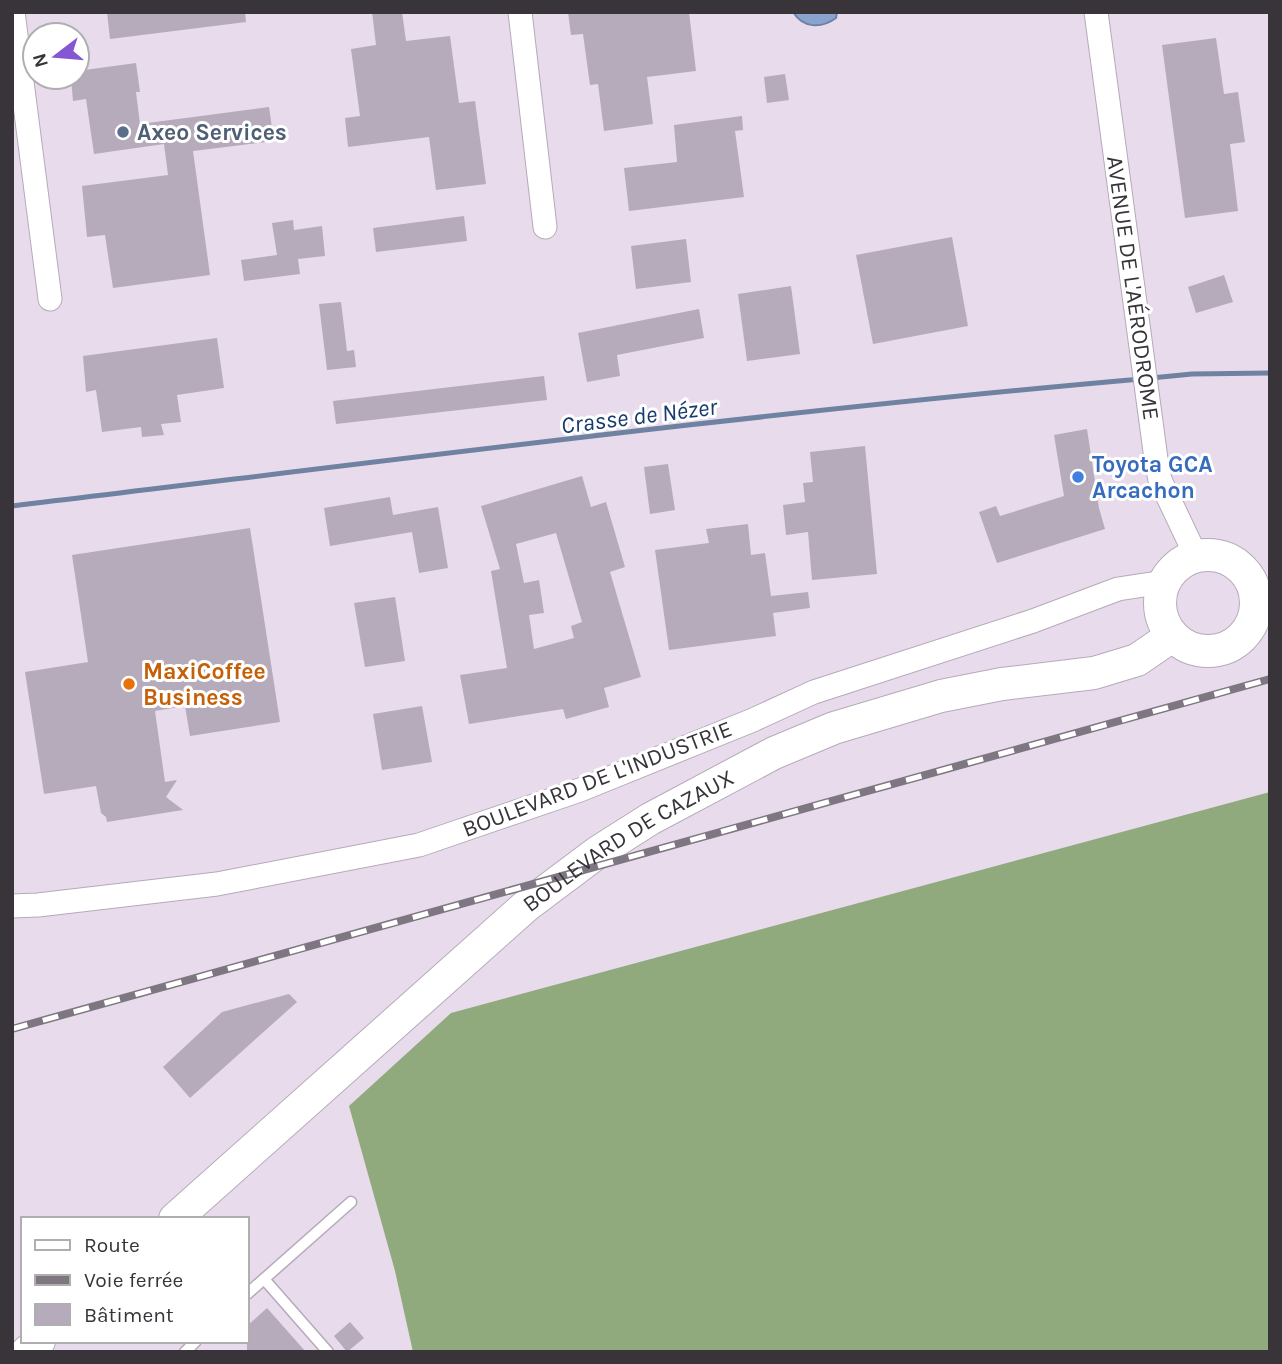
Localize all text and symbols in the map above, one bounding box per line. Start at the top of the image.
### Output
north arrow [21,21,91,91]
text: N [28,51,53,70]
place label: Axeo Services [137,119,287,146]
marker: Axeo Services [115,124,131,140]
street label: AVENUE DE L'AÉRODROME [1101,154,1165,422]
water label: Crasse de Nézer [559,392,719,439]
place label: Toyota GCA Arcachon [1092,451,1213,504]
marker: Toyota GCA Arcachon [1070,469,1086,485]
place label: MaxiCoffee Business [143,658,266,711]
marker: MaxiCoffee Business [121,676,137,692]
street label: BOULEVARD DE L'INDUSTRIE [458,715,736,843]
street label: BOULEVARD DE CAZAUX [517,763,738,917]
legend [21,1217,248,1343]
text: Route [84,1233,140,1257]
text: Voie ferrée [84,1268,183,1292]
text: Bâtiment [84,1303,174,1327]

